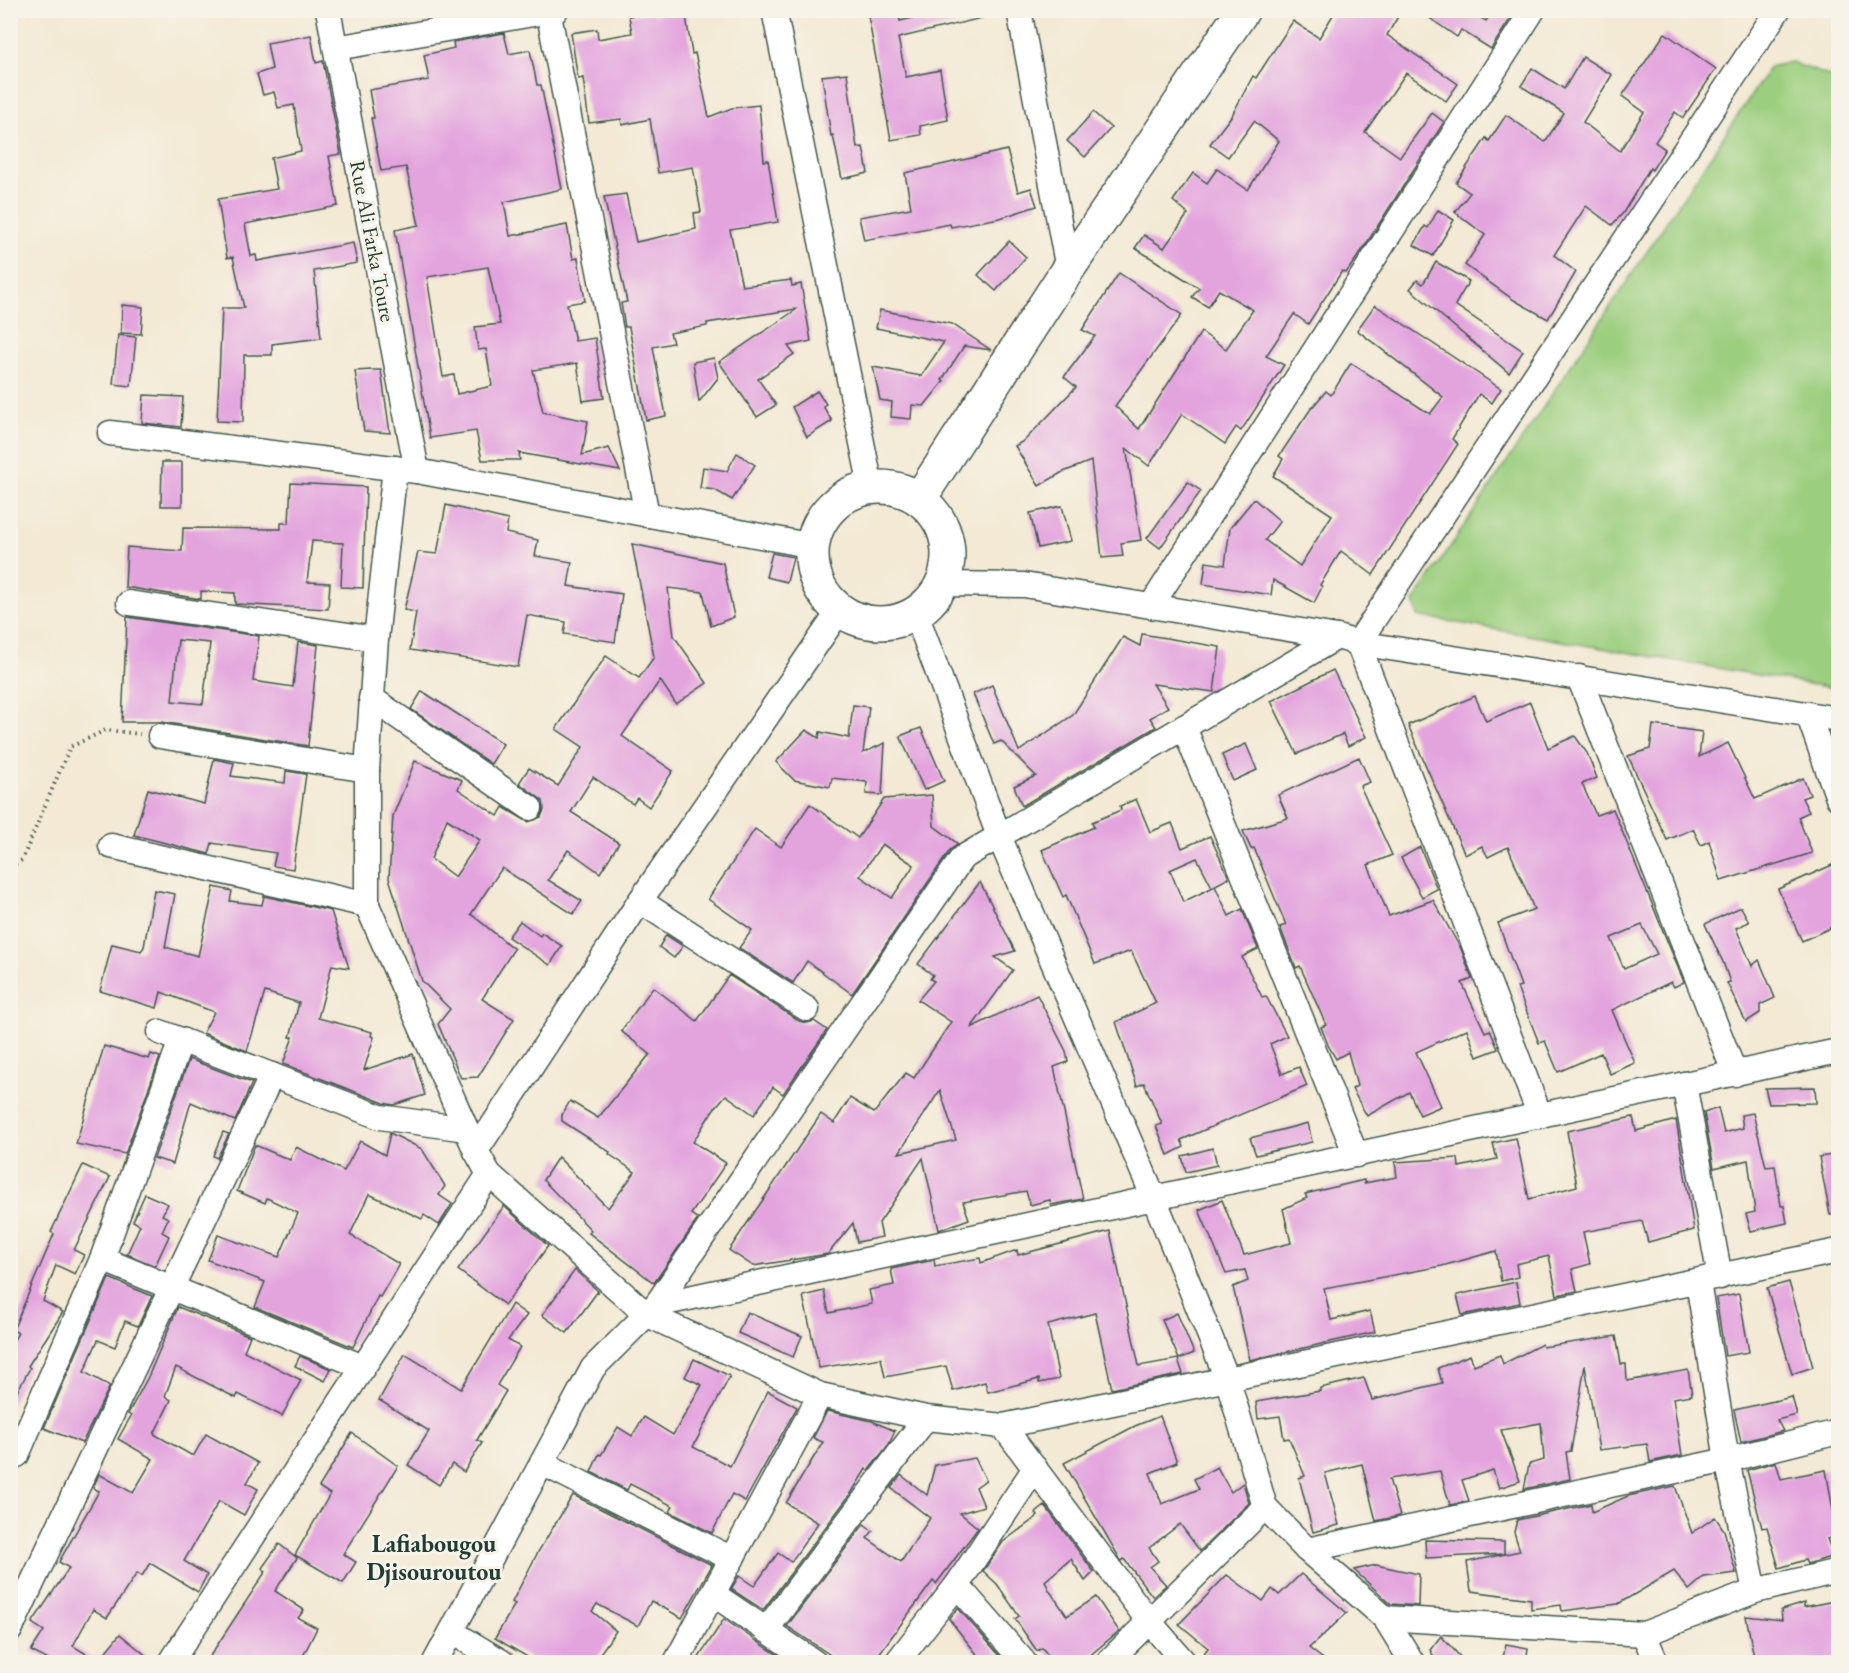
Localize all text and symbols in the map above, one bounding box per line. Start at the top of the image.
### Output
street label: Rue Ali Farka Toure [344,158,402,324]
district label: Lafiabougou Djisouroutou [366,1528,502,1588]

